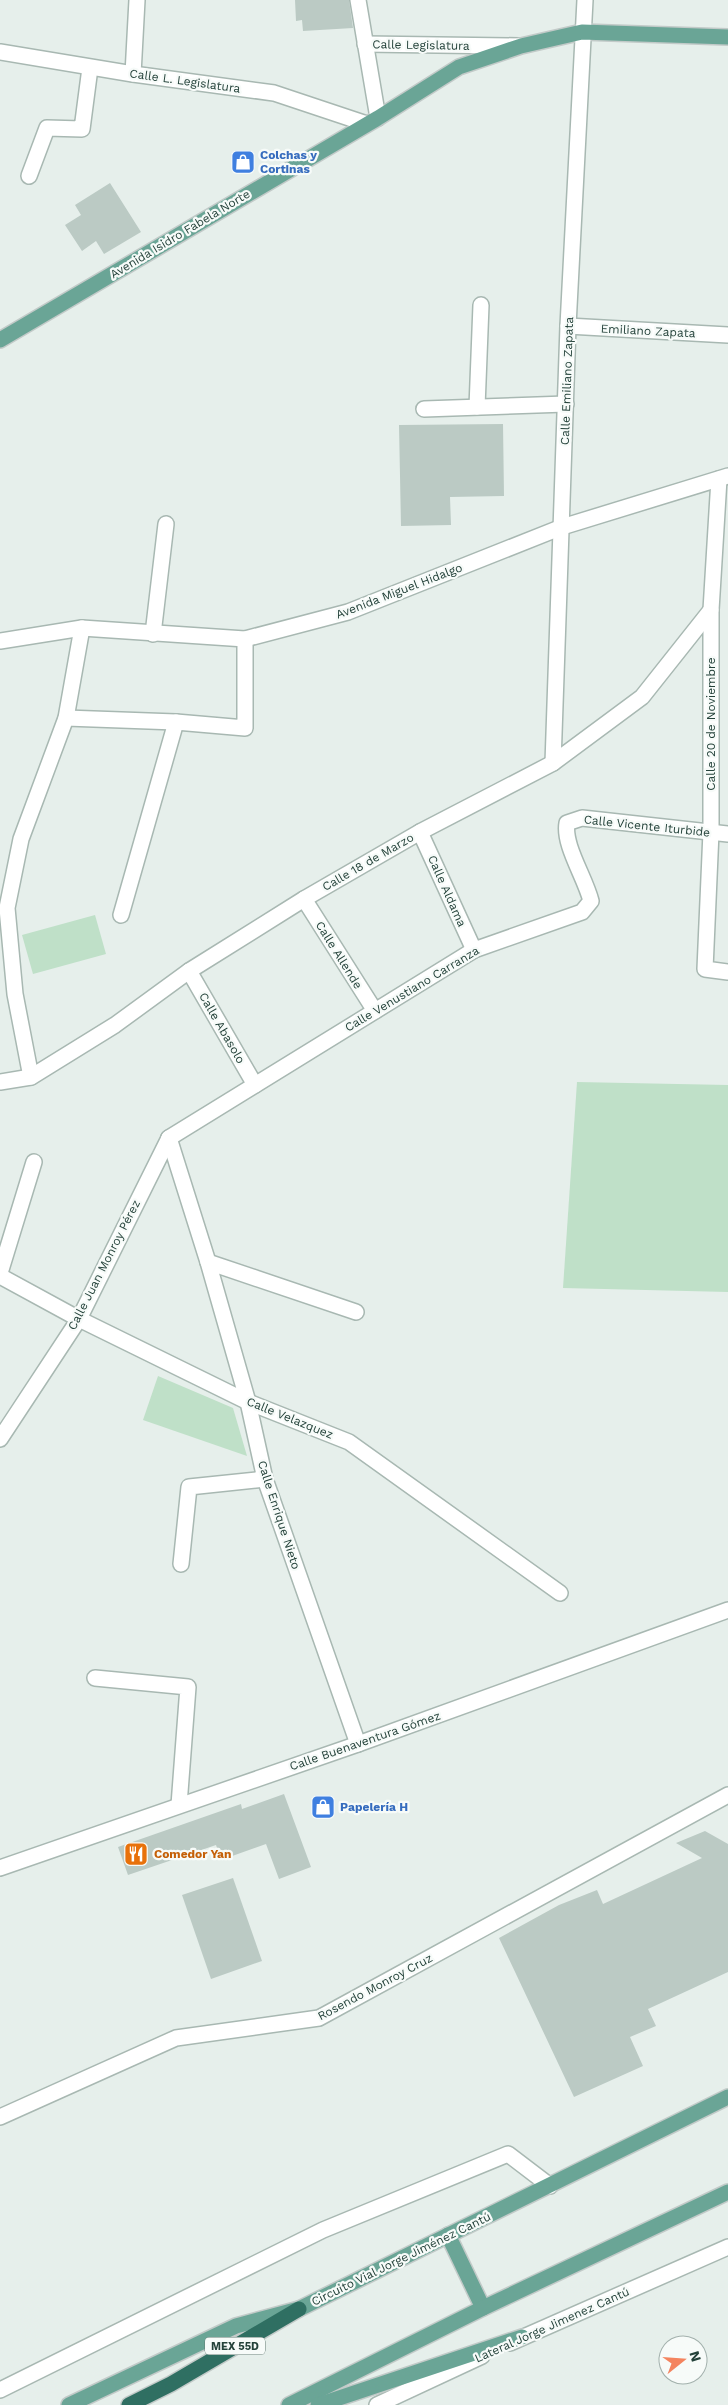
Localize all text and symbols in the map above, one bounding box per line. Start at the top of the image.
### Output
street label: Calle Legislatura [372,37,470,53]
street label: Calle L. Legislatura [129,66,242,96]
place label: Colchas y Cortinas [260,148,317,176]
shop icon: Colchas y Cortinas [230,149,256,175]
street label: Avenida Isidro Fabela Norte [108,187,252,281]
street label: Calle Emiliano Zapata [558,316,576,445]
street label: Emiliano Zapata [600,322,696,340]
street label: Avenida Miguel Hidalgo [334,560,464,622]
street label: Calle 20 de Noviembre [704,657,718,791]
street label: Calle Vicente Iturbide [583,812,711,840]
street label: Calle 18 de Marzo [320,830,416,894]
street label: Calle Aldama [425,853,469,929]
street label: Calle Allende [313,919,365,991]
street label: Calle Venustiano Carranza [342,943,482,1035]
street label: Calle Abasolo [196,990,248,1066]
street label: Calle Juan Monroy Pérez [65,1198,143,1332]
street label: Calle Velazquez [245,1394,335,1442]
street label: Calle Enrique Nieto [255,1459,303,1571]
street label: Calle Buenaventura Gómez [288,1709,442,1773]
shop icon: Papelería H [310,1794,336,1820]
place label: Papelería H [340,1800,408,1814]
restaurant icon: Comedor Yan [123,1841,149,1867]
place label: Comedor Yan [154,1847,231,1861]
street label: Rosendo Monroy Cruz [315,1951,435,2023]
street label: Circuito Vial Jorge Jiménez Cantú [309,2209,493,2309]
street label: Lateral Jorge Jimenez Cantú [473,2284,631,2366]
north arrow [658,2335,708,2385]
road number: MEX 55D [205,2338,265,2354]
text: N [686,2349,705,2363]

